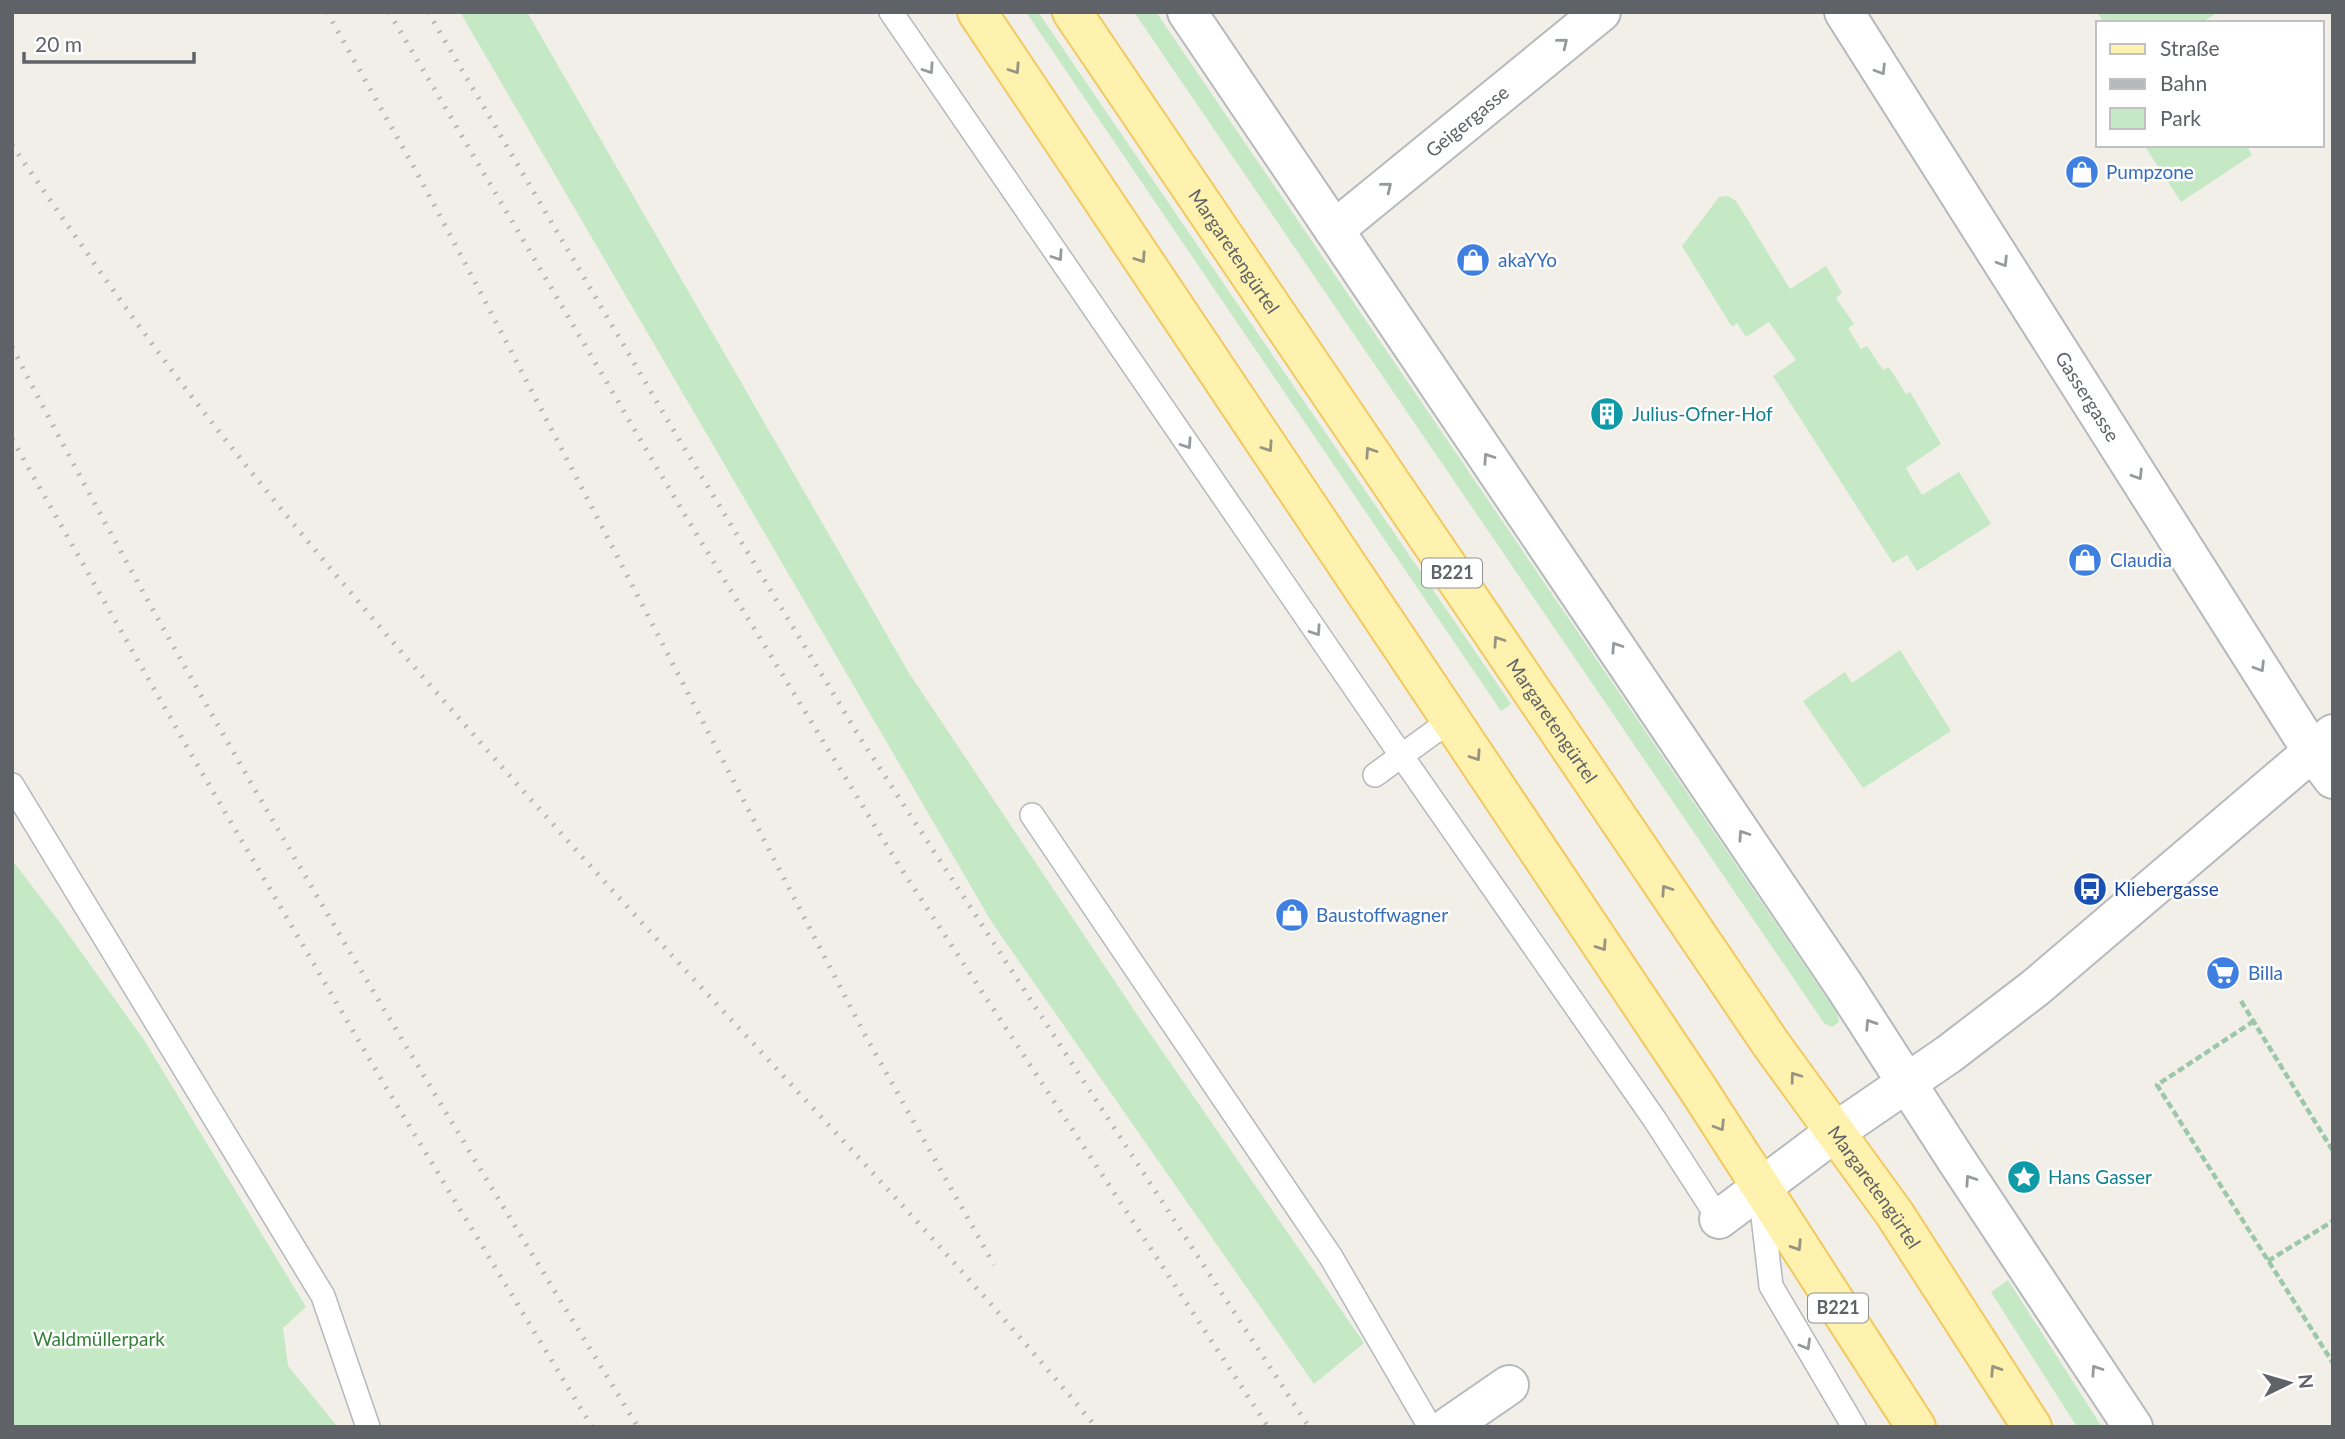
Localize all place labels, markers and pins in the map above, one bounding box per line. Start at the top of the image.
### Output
shop icon: Pumpzone [2063,153,2101,191]
place label: Pumpzone [2106,160,2194,183]
shop icon: akaYYo [1454,241,1492,279]
place label: akaYYo [1498,248,1557,271]
building icon: Julius-Ofner-Hof [1588,395,1626,433]
place label: Julius-Ofner-Hof [1632,402,1773,425]
shop icon: Claudia [2066,541,2104,579]
place label: Claudia [2110,548,2172,571]
bus stop icon: Kliebergasse [2071,870,2109,908]
place label: Kliebergasse [2114,877,2219,900]
shop icon: Baustoffwagner [1273,896,1311,934]
place label: Baustoffwagner [1316,903,1448,926]
supermarket icon: Billa [2204,954,2242,992]
place label: Billa [2248,961,2283,984]
place icon: Hans Gasser [2005,1158,2043,1196]
place label: Hans Gasser [2048,1165,2152,1188]

